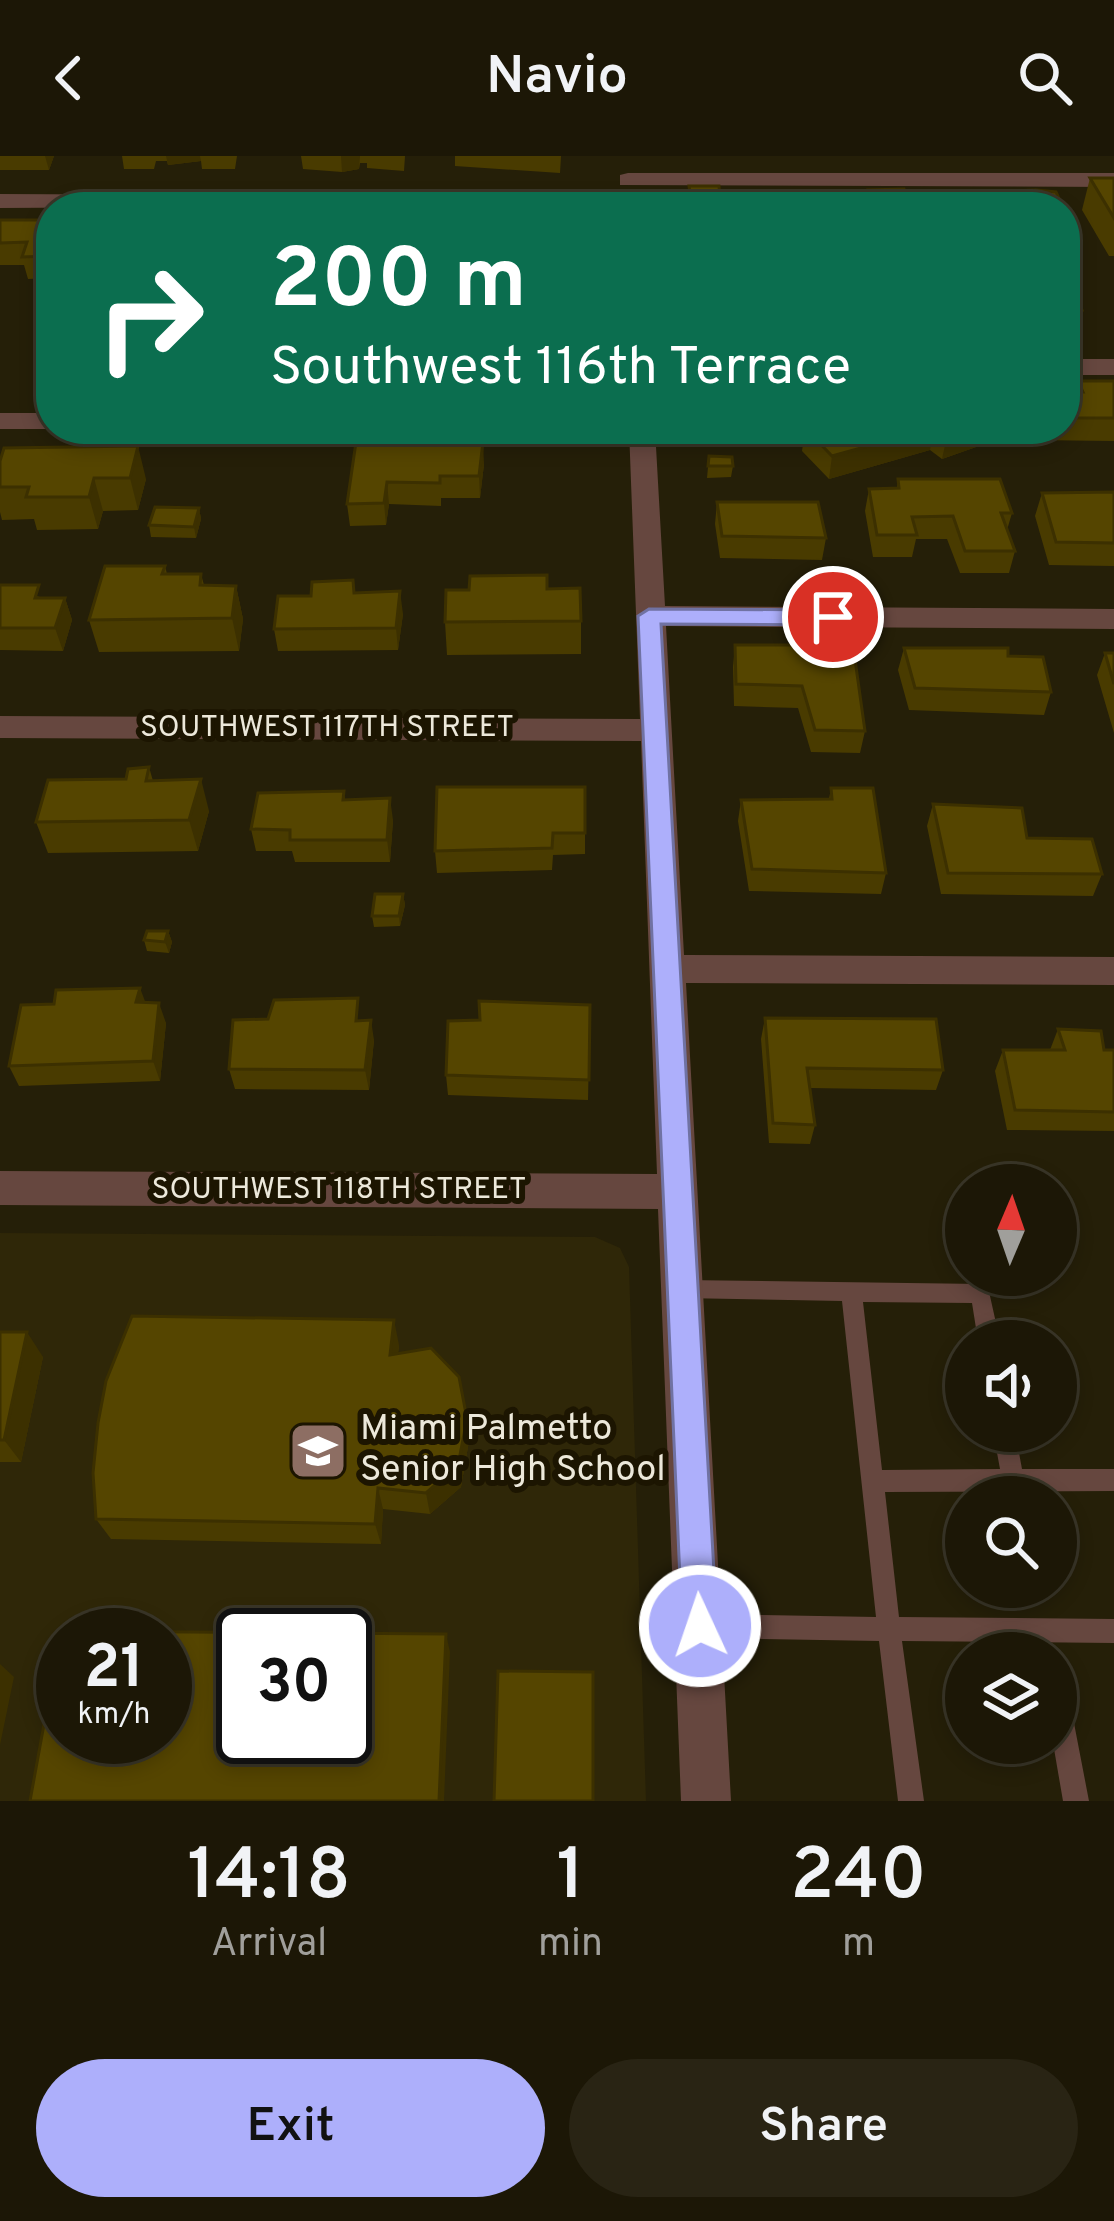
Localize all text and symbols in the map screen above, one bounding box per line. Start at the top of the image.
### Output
text: Navio [486,44,628,113]
icon: back [36,45,102,111]
icon: search [1012,45,1078,111]
text: 200 m [270,231,527,337]
icon: right [72,240,228,396]
text: Southwest 116th Terrace [270,335,851,404]
pin [782,566,884,668]
icon: arrive [800,584,866,650]
street label: SOUTHWEST 117TH STREET [140,710,514,747]
north arrow [945,1164,1077,1296]
map controls [945,1164,1077,1764]
street label: SOUTHWEST 118TH STREET [151,1172,527,1209]
button: sound [945,1320,1077,1452]
place label: Miami Palmetto Senior High School [360,1407,666,1494]
school or university icon: Miami Palmetto Senior High School [287,1420,349,1482]
button: search [945,1476,1077,1608]
position arrow [637,1563,763,1689]
speed limit sign: 30 [216,1608,372,1764]
button: layers [945,1632,1077,1764]
text: 21 [84,1633,144,1709]
text: km/h [78,1697,150,1734]
text: 14:18 [187,1833,351,1925]
text: 1 [556,1833,585,1925]
text: 240 [790,1833,927,1925]
text: Arrival [211,1921,327,1970]
text: min [538,1921,603,1970]
text: m [842,1921,875,1970]
button: Exit [36,2059,545,2197]
button: Share [569,2059,1078,2197]

